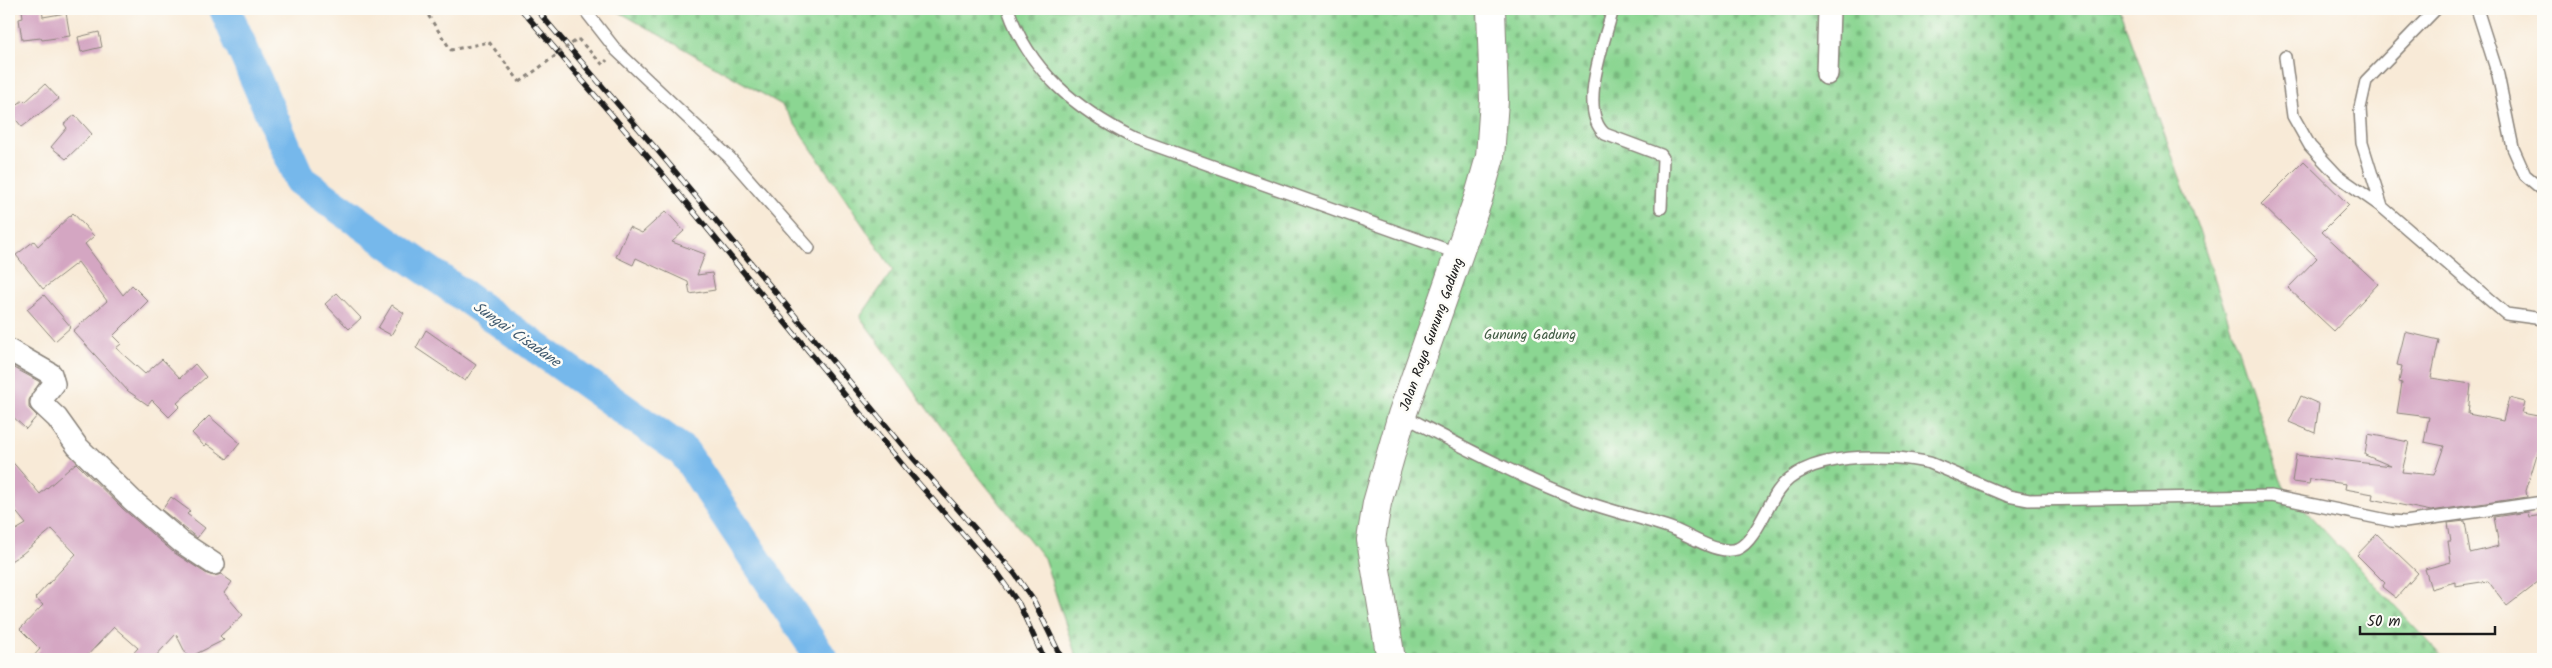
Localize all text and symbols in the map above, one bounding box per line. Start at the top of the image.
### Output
street label: Jalan Raya Gunung Gadung [1394,255,1470,414]
water label: Sungai Cisadane [468,296,566,375]
park label: Gunung Gadung [1484,324,1576,346]
scale bar [2360,603,2494,635]
text: 50 m [2367,610,2401,634]

